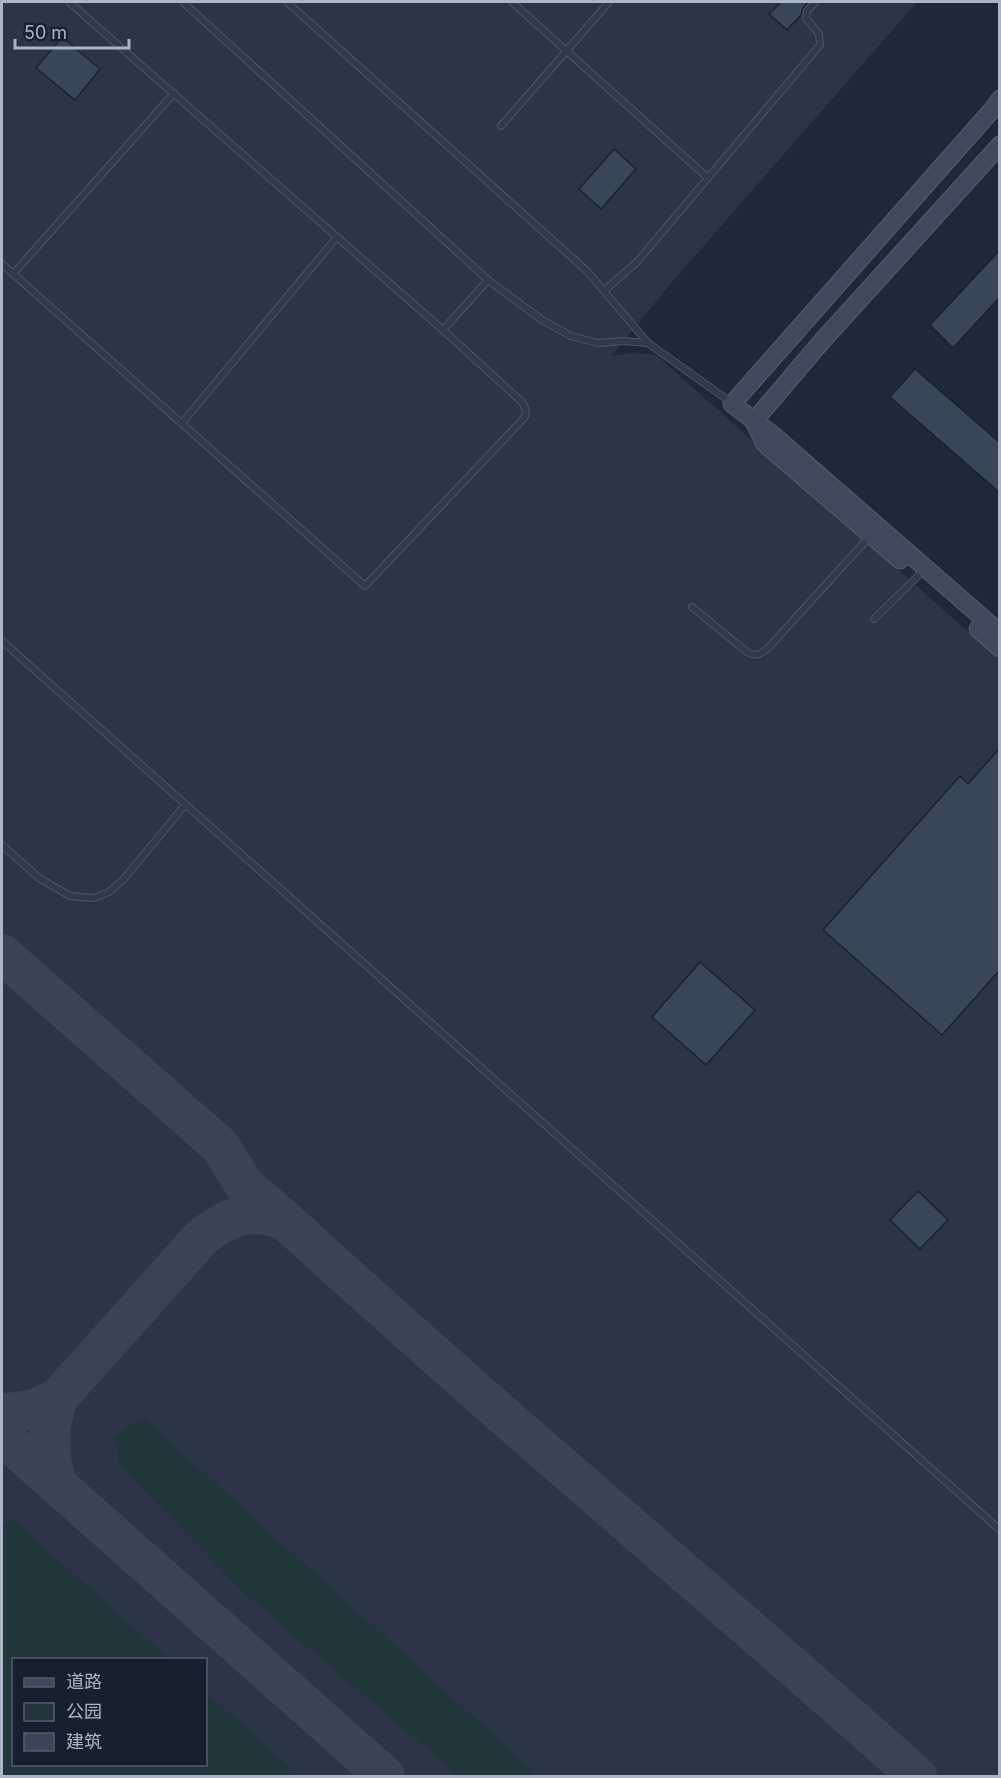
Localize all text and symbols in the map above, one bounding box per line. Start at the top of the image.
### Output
scale bar [15,12,129,50]
text: 50 m [24,22,67,43]
legend [12,1658,207,1766]
text: 道路 [66,1671,102,1692]
text: 公园 [66,1701,102,1722]
text: 建筑 [66,1731,102,1752]

